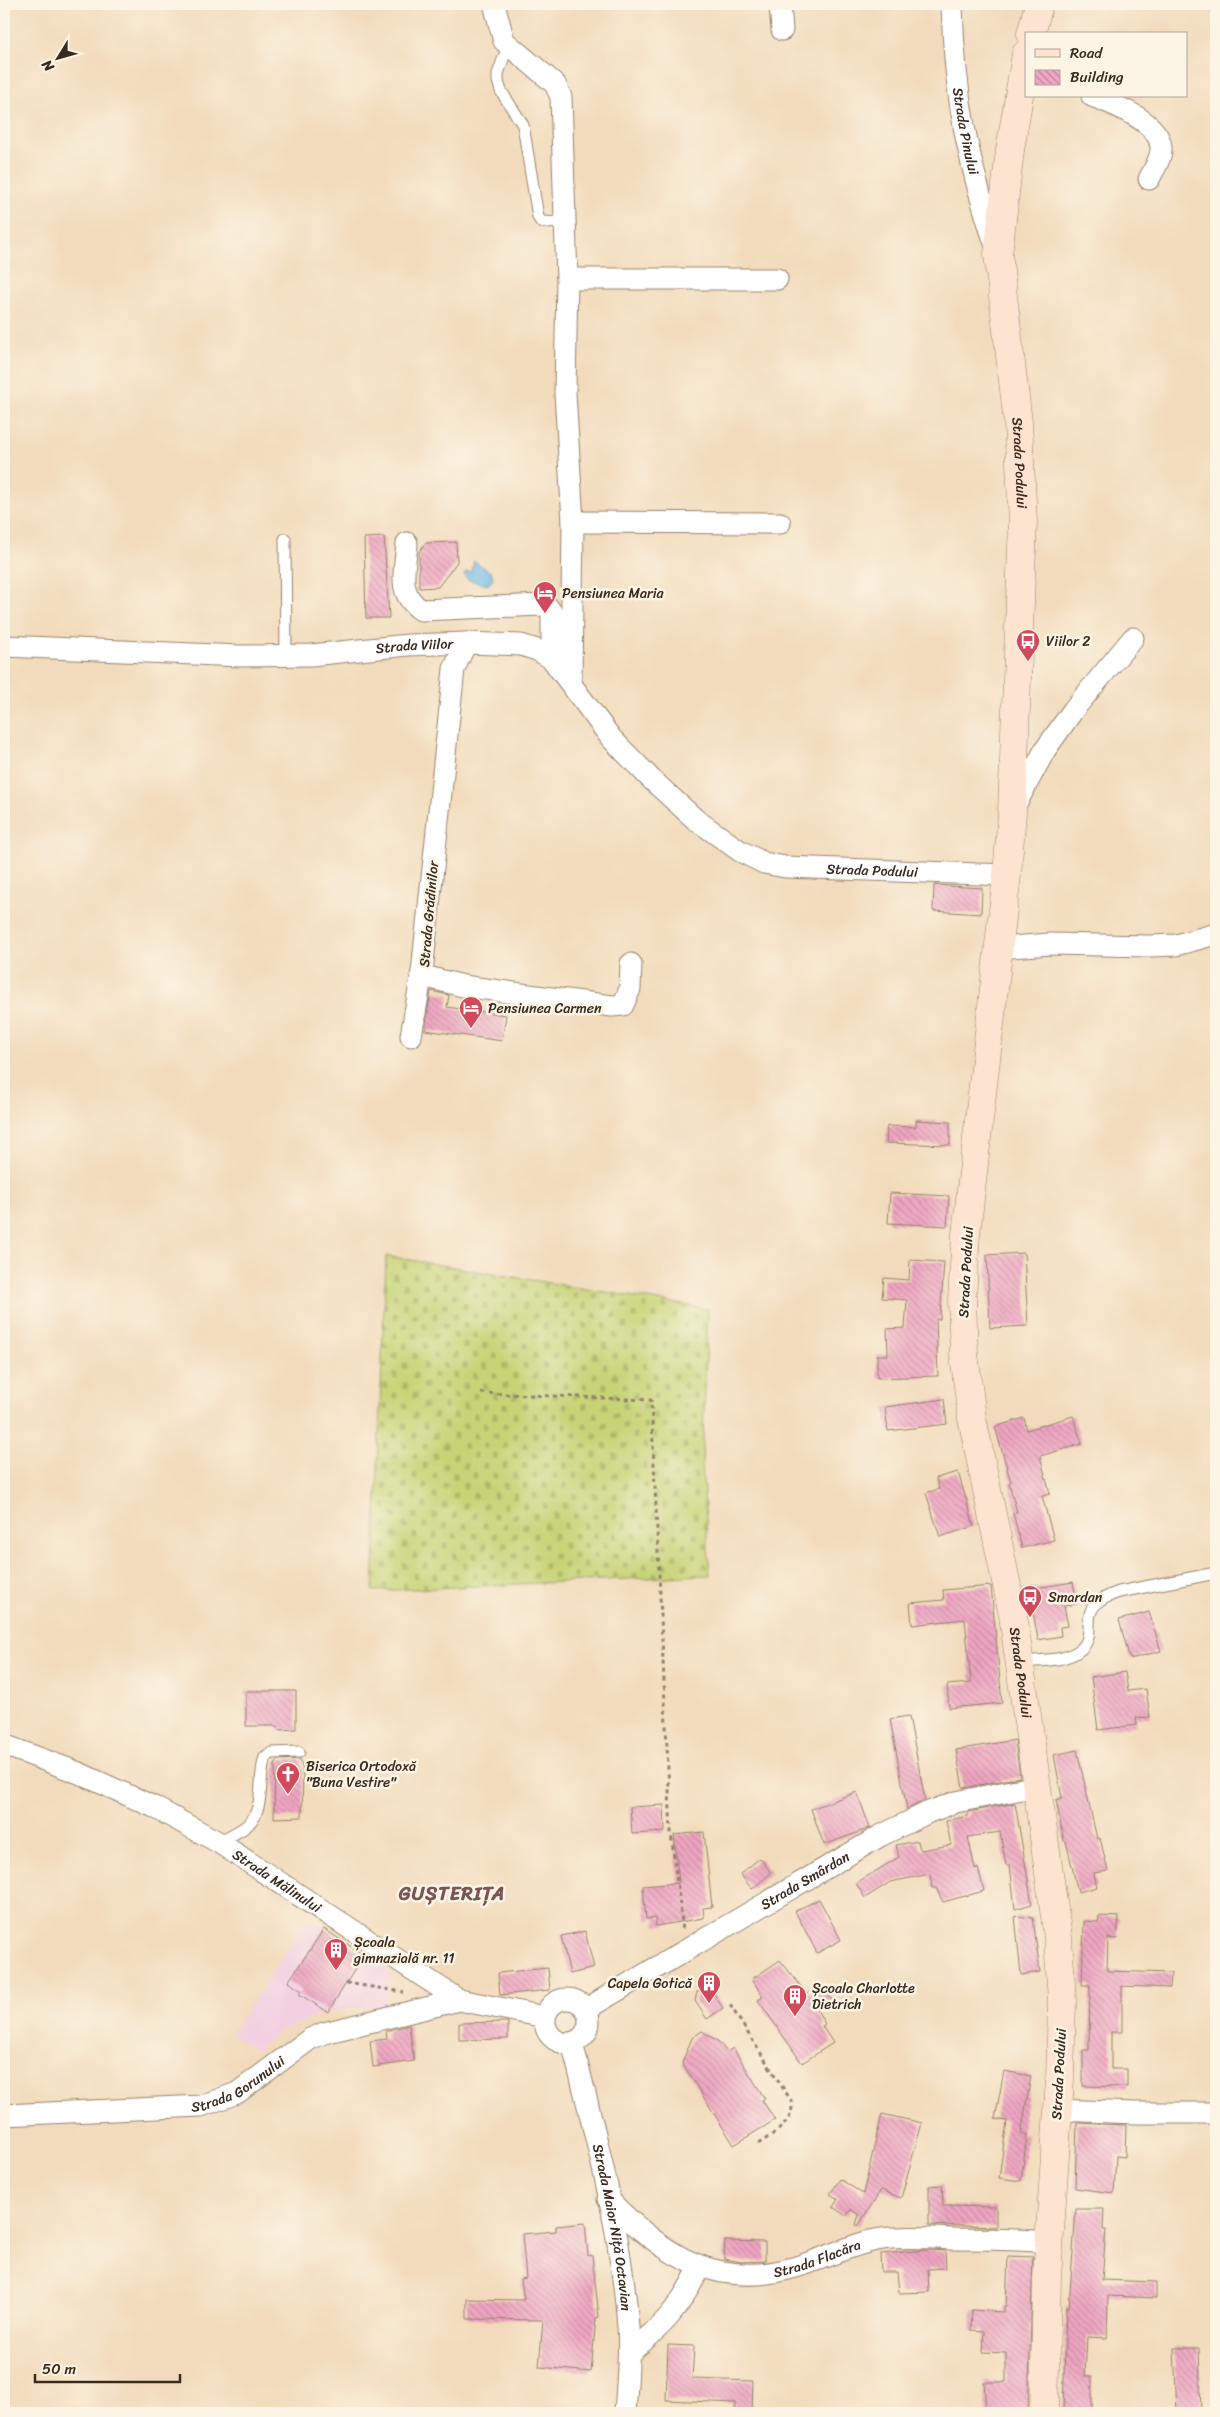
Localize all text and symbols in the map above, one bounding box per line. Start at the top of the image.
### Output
north arrow [32,32,82,82]
legend [1025,32,1188,98]
text: Road [1070,40,1103,66]
text: N [35,54,62,78]
text: Building [1070,64,1124,90]
street label: Strada Pinului [946,86,987,178]
street label: Strada Podului [1005,416,1035,510]
hotel icon: Pensiunea Maria [532,580,558,614]
place label: Pensiunea Maria [562,581,665,606]
bus stop icon: Viilor 2 [1015,628,1041,662]
place label: Viilor 2 [1046,629,1090,654]
street label: Strada Viilor [374,631,455,661]
street label: Strada Podului [826,856,919,884]
street label: Strada Grădinilor [412,858,446,968]
hotel icon: Pensiunea Carmen [458,995,484,1029]
place label: Pensiunea Carmen [488,996,602,1021]
street label: Strada Podului [951,1225,981,1318]
bus stop icon: Smardan [1017,1584,1043,1618]
place label: Smardan [1048,1585,1103,1610]
street label: Strada Podului [1002,1625,1040,1721]
place label: Biserica Ortodoxă "Buna Vestire" [306,1754,417,1795]
church icon: Biserica Ortodoxă "Buna Vestire" [275,1761,301,1795]
street label: Strada Mălinului [227,1842,328,1920]
street label: Strada Smârdan [755,1844,855,1916]
district label: GUȘTERIȚA [398,1877,505,1910]
place label: Școala gimnazială nr. 11 [353,1930,455,1971]
building icon: Școala gimnazială nr. 11 [323,1937,349,1971]
building icon: Capela Gotică [696,1970,722,2004]
place label: Capela Gotică [608,1971,693,1996]
place label: Școala Charlotte Dietrich [812,1976,915,2017]
building icon: Școala Charlotte Dietrich [782,1983,808,2017]
street label: Strada Podului [1044,2027,1074,2120]
street label: Strada Gorunului [191,2048,291,2119]
street label: Strada Maior Niță Octavian [585,2141,639,2312]
street label: Strada Flacăra [771,2232,864,2285]
scale bar [35,2352,180,2384]
text: 50 m [42,2356,77,2382]

